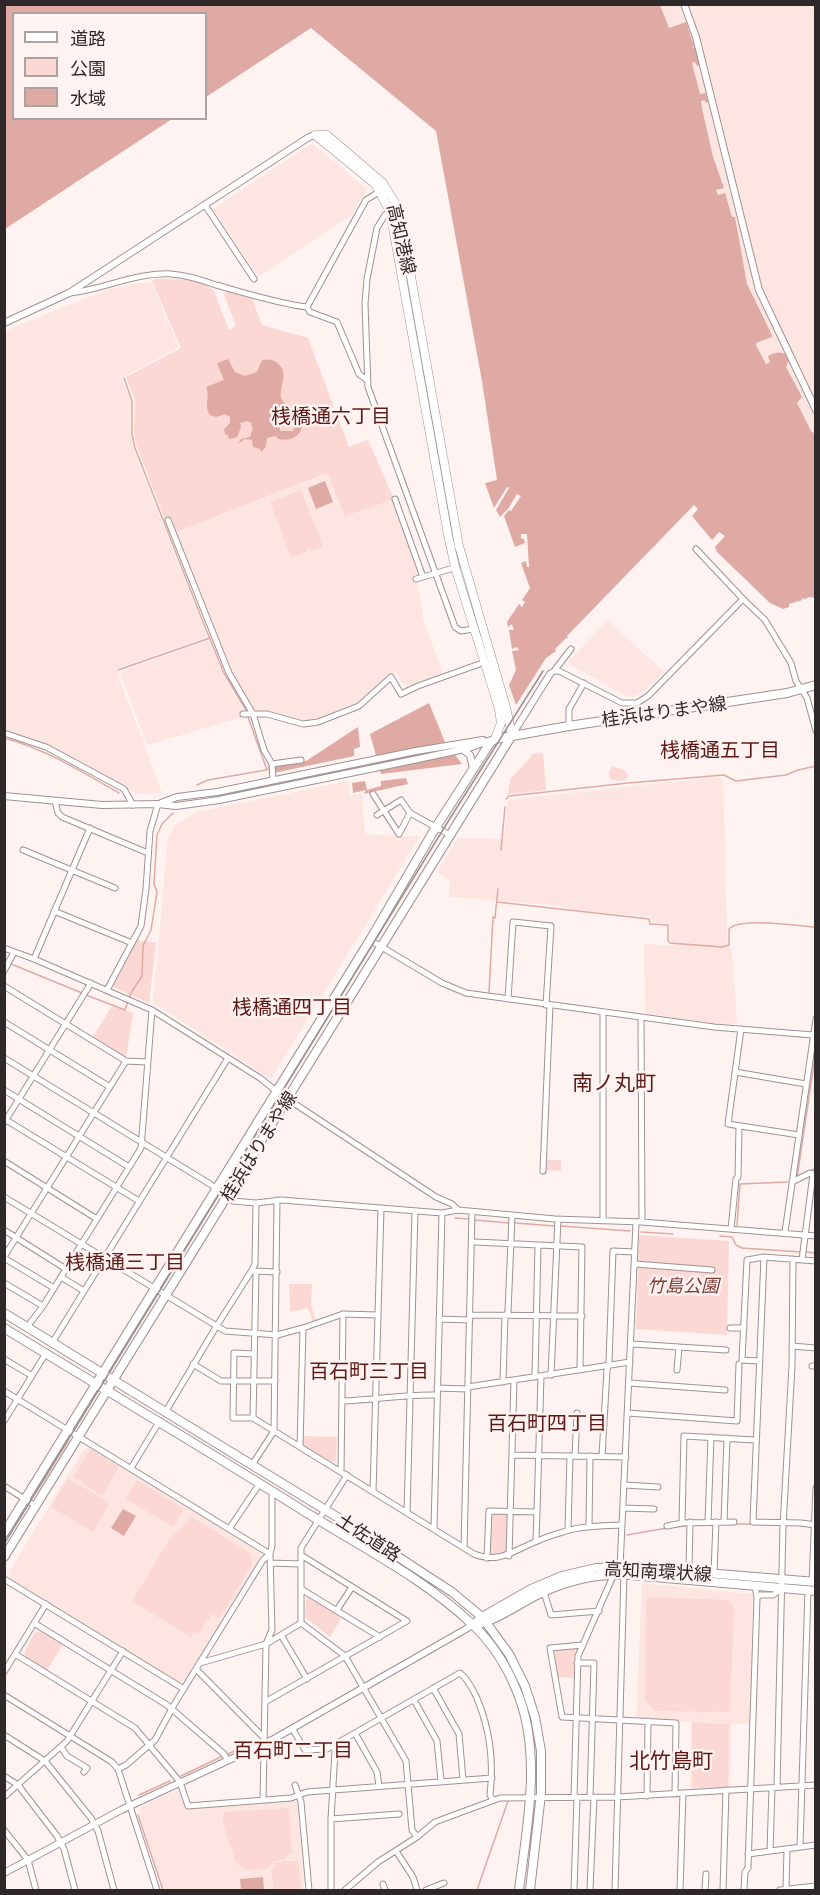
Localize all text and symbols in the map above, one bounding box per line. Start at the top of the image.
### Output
legend [12,12,207,120]
text: 道路 [70,24,106,50]
text: 公園 [70,54,106,80]
text: 水域 [70,84,106,110]
street label: 高知港線 [383,201,421,277]
district label: 桟橋通六丁目 [271,403,391,427]
street label: 桂浜はりまや線 [600,692,728,730]
district label: 桟橋通五丁目 [660,737,780,761]
district label: 桟橋通四丁目 [232,994,352,1018]
district label: 南ノ丸町 [572,1069,656,1095]
street label: 桂浜はりまや線 [215,1087,301,1205]
district label: 桟橋通三丁目 [65,1249,185,1273]
park label: 竹島公園 [647,1274,719,1296]
district label: 百石町三丁目 [309,1358,429,1382]
district label: 百石町四丁目 [487,1410,607,1434]
street label: 土佐道路 [333,1508,405,1566]
street label: 高知南環状線 [604,1557,712,1585]
district label: 百石町二丁目 [233,1737,353,1761]
district label: 北竹島町 [629,1747,713,1773]

